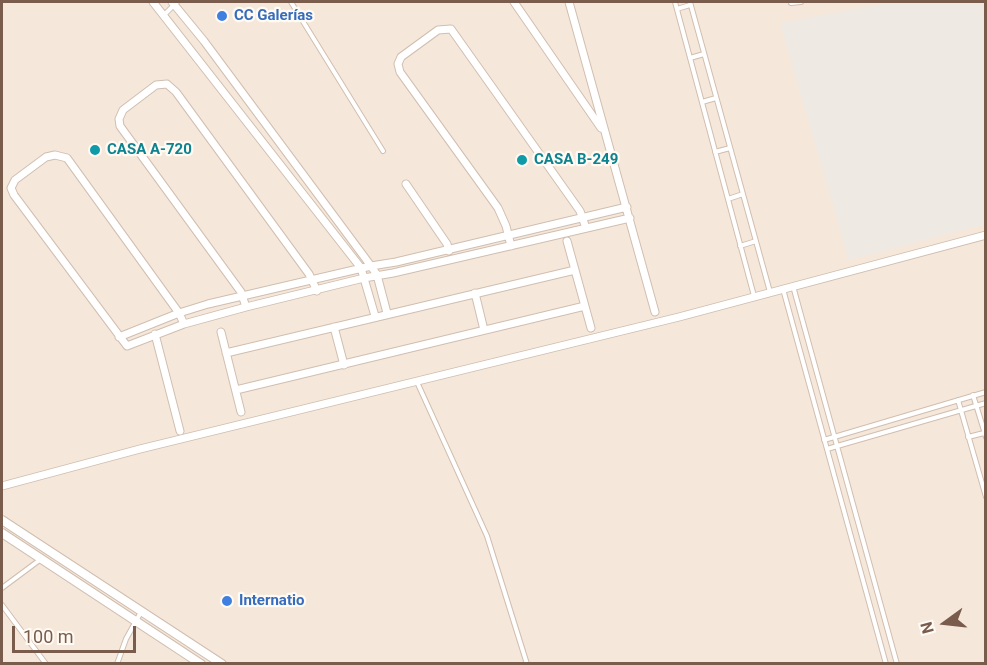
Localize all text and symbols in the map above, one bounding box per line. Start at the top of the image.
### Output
place label: CC Galerías [234,7,313,25]
marker: CC Galerías [215,9,229,23]
place label: CASA A-720 [107,141,192,159]
marker: CASA A-720 [88,143,102,157]
place label: CASA B-249 [534,151,618,169]
marker: CASA B-249 [515,153,529,167]
place label: Internatio [239,592,304,610]
north arrow [915,593,975,653]
marker: Internatio [220,594,234,608]
scale bar [15,614,140,652]
text: N [916,620,938,636]
text: 100 m [23,626,74,647]

